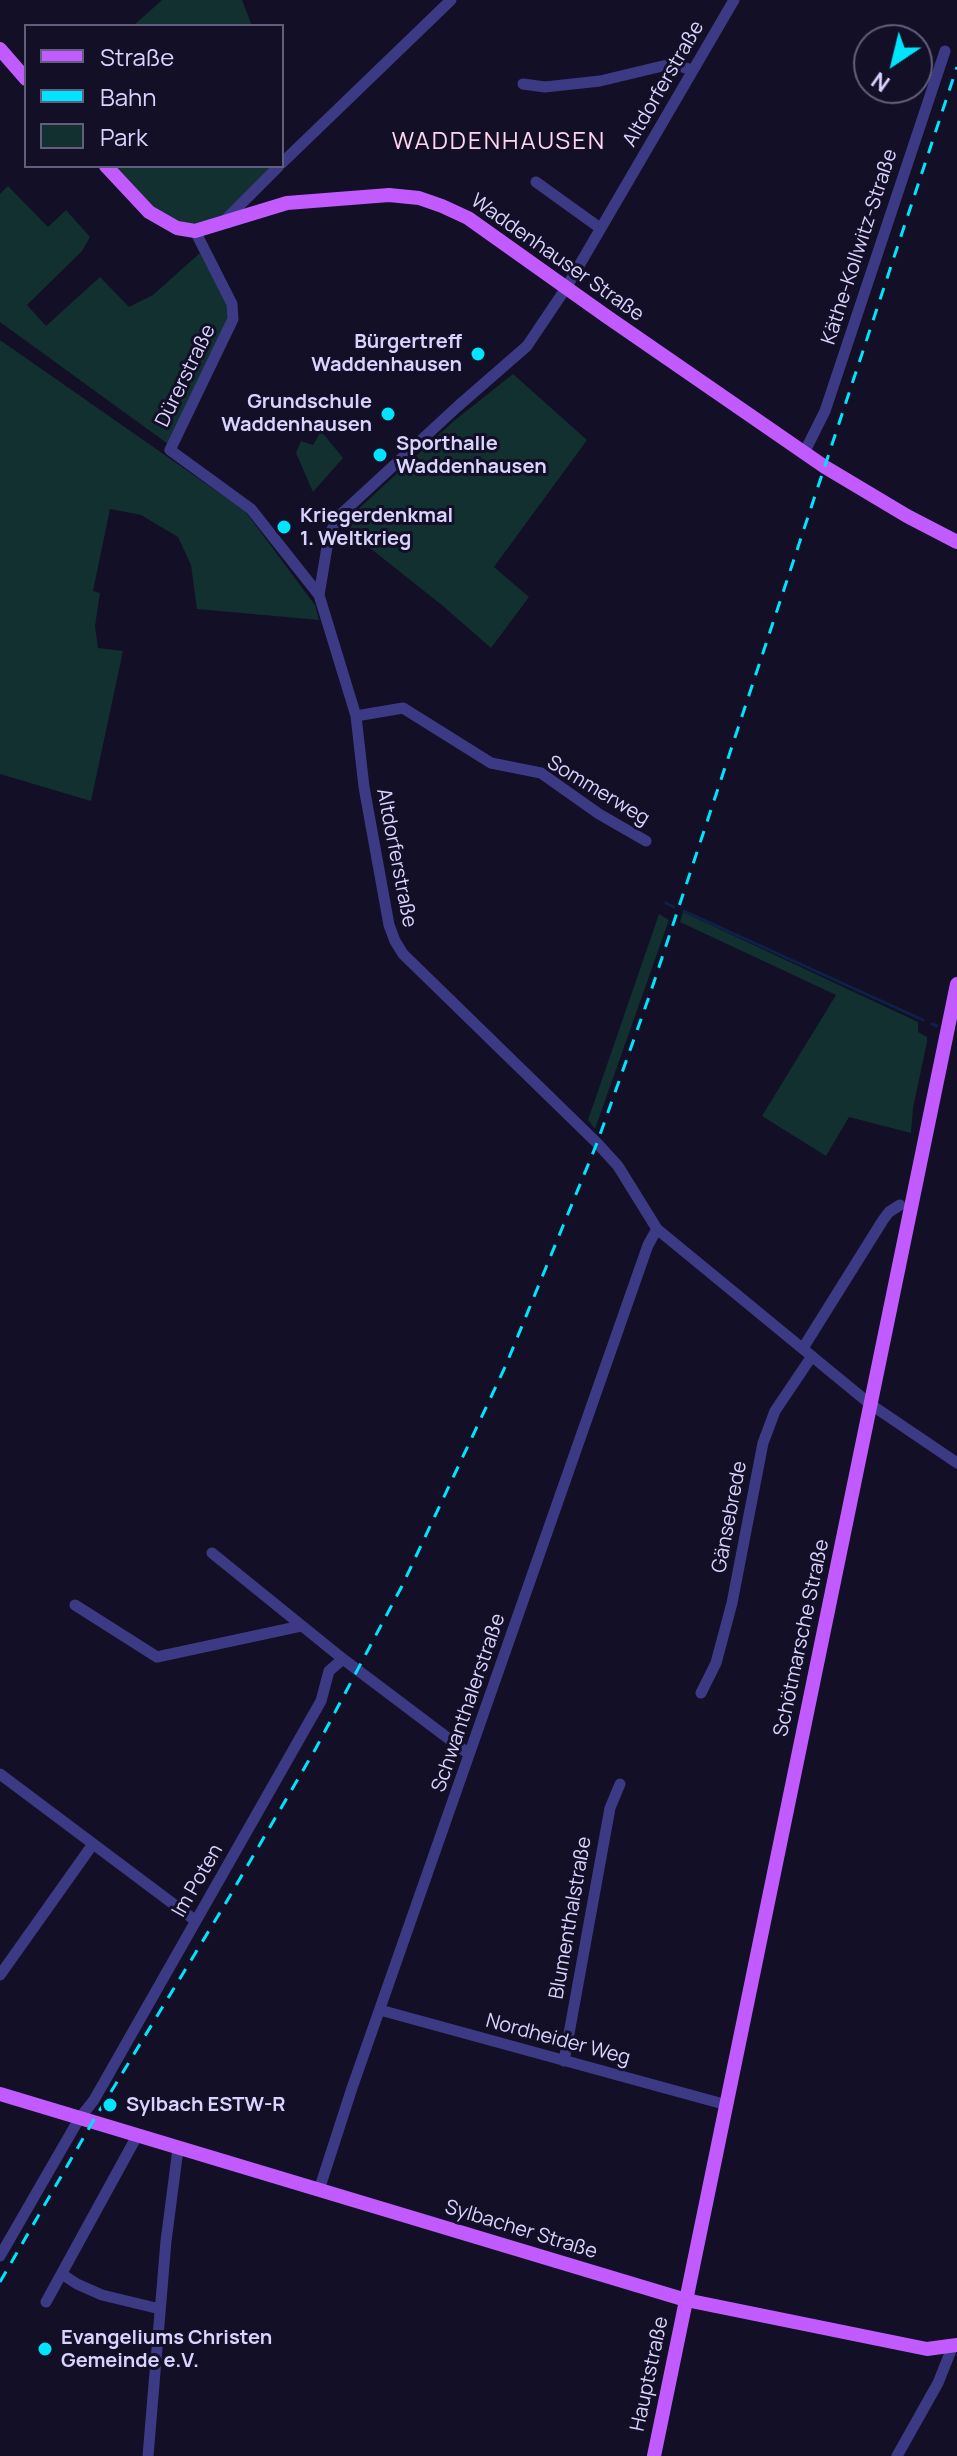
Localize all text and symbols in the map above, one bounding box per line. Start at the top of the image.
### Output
street label: Altdorferstraße [618,17,710,151]
legend [24,24,284,168]
north arrow [853,24,933,104]
text: Straße [100,40,174,73]
text: N [865,65,895,99]
text: Bahn [100,80,157,113]
text: Park [100,120,148,153]
district label: WADDENHAUSEN [392,128,606,156]
street label: Käthe-Kollwitz-Straße [817,146,903,348]
street label: Waddenhauser Straße [466,189,648,327]
street label: Dürerstraße [151,321,221,431]
place label: Bürgertreff Waddenhausen [311,330,462,377]
marker: Bürgertreff Waddenhausen [469,345,487,363]
place label: Grundschule Waddenhausen [221,390,372,437]
marker: Grundschule Waddenhausen [379,405,397,423]
place label: Sporthalle Waddenhausen [396,432,547,479]
marker: Sporthalle Waddenhausen [371,446,389,464]
place label: Kriegerdenkmal 1. Weltkrieg [300,504,453,551]
marker: Kriegerdenkmal 1. Weltkrieg [275,518,293,536]
street label: Sommerweg [542,751,654,831]
street label: Altdorferstraße [371,786,421,930]
street label: Gänsebrede [707,1459,753,1575]
street label: Schötmarsche Straße [769,1537,835,1739]
street label: Schwanthalerstraße [427,1611,511,1795]
street label: Blumenthalstraße [545,1835,597,2001]
street label: Im Poten [168,1840,228,1922]
street label: Nordheider Weg [483,2009,633,2071]
place label: Sylbach ESTW-R [126,2093,286,2117]
marker: Sylbach ESTW-R [101,2096,119,2114]
street label: Sylbacher Straße [442,2195,600,2265]
street label: Hauptstraße [626,2314,674,2434]
place label: Evangeliums Christen Gemeinde e.V. [61,2326,272,2373]
marker: Evangeliums Christen Gemeinde e.V. [36,2340,54,2358]

